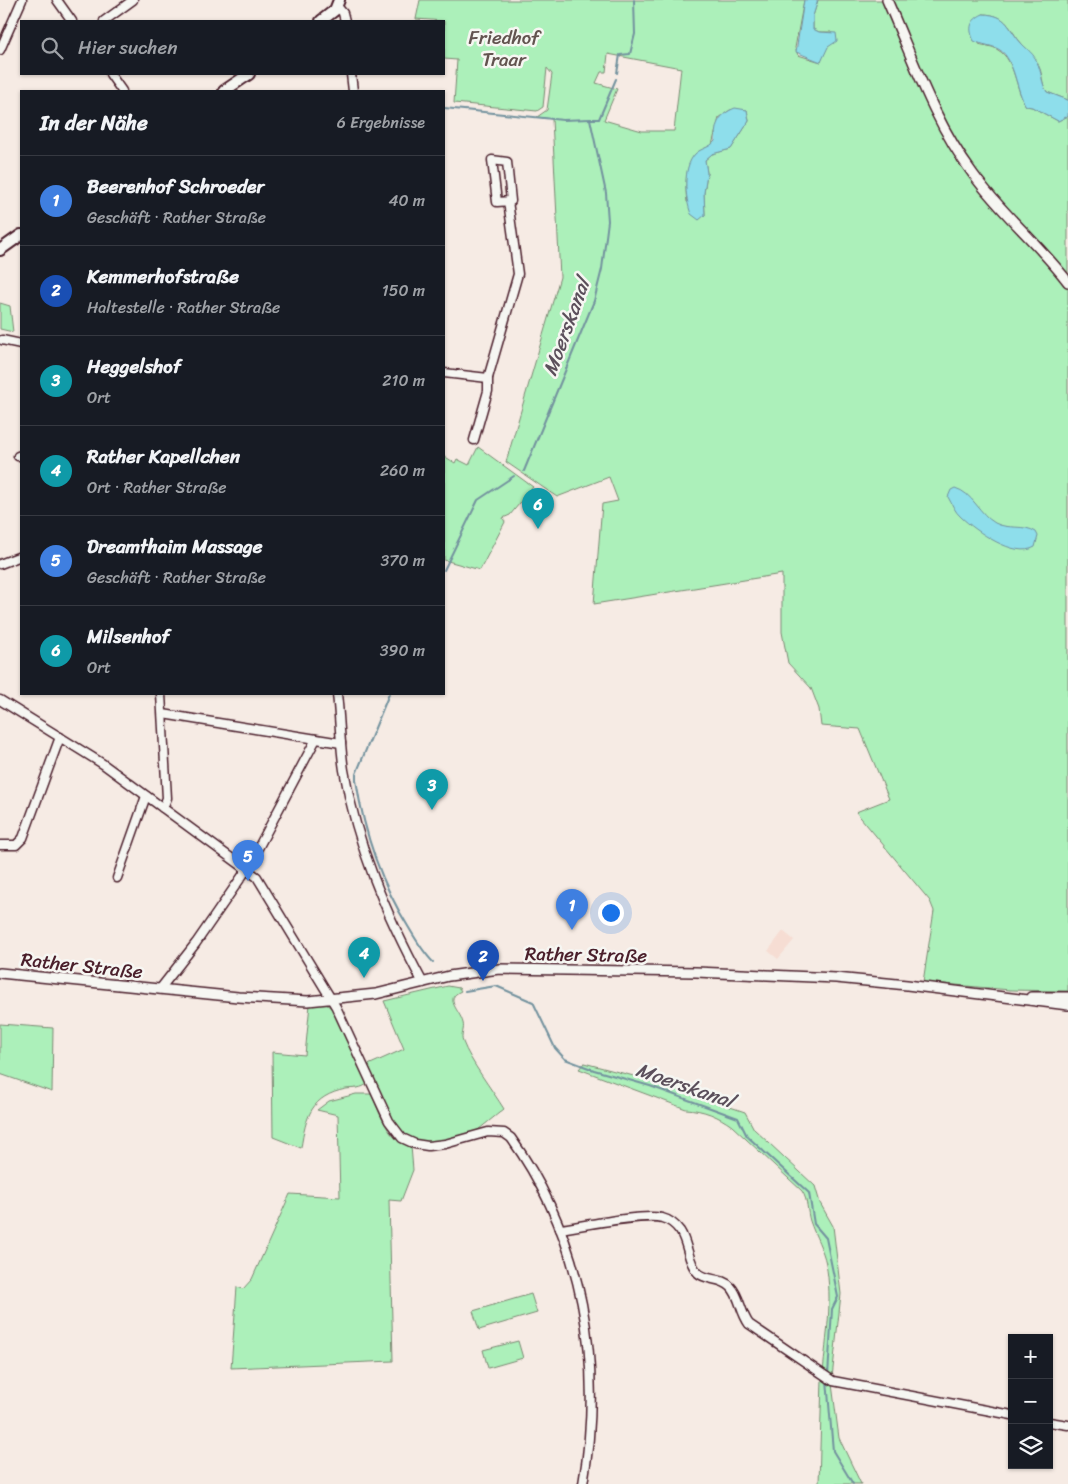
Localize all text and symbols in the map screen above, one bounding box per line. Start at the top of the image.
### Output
search box [20,20,445,75]
park label: Friedhof Traar [469,21,542,76]
text: Hier suchen [78,31,178,64]
icon: search [38,34,66,62]
text: In der Nähe [40,104,148,142]
text: 6 Ergebnisse [337,108,425,137]
text: Beerenhof Schroeder [87,170,264,203]
text: 1 [53,186,59,215]
text: 40 m [388,186,425,215]
text: Geschäft · Rather Straße [87,203,266,232]
text: Kemmerhofstraße [87,260,239,293]
water label: Moerskanal [533,270,602,381]
text: 2 [51,276,61,305]
text: 150 m [382,276,425,305]
text: Haltestelle · Rather Straße [87,293,280,322]
text: Heggelshof [87,350,181,383]
text: 3 [52,366,60,395]
text: 210 m [382,366,425,395]
text: Ort [87,383,111,412]
text: Rather Kapellchen [87,440,240,473]
text: 4 [51,456,61,485]
text: 260 m [380,456,425,485]
text: Ort · Rather Straße [87,473,227,502]
pin: 6 [522,488,554,529]
text: Dreamthaim Massage [87,530,262,563]
text: 5 [51,546,61,575]
text: 370 m [381,546,425,575]
text: Geschäft · Rather Straße [87,563,266,592]
text: Milsenhof [87,620,170,653]
text: 6 [51,636,61,665]
text: 390 m [380,636,425,665]
text: Ort [87,653,111,682]
pin: 3 [416,769,448,810]
pin: 5 [232,840,264,881]
pin: 1 [556,889,588,930]
your location [598,900,624,926]
pin: 4 [348,937,380,978]
street label: Rather Straße [525,937,648,972]
pin: 2 [467,940,499,981]
street label: Rather Straße [19,943,145,988]
water label: Moerskanal [631,1052,743,1120]
map controls [1008,1334,1053,1469]
button: + [1008,1334,1053,1379]
button: − [1008,1379,1053,1424]
button: layers [1008,1424,1053,1469]

